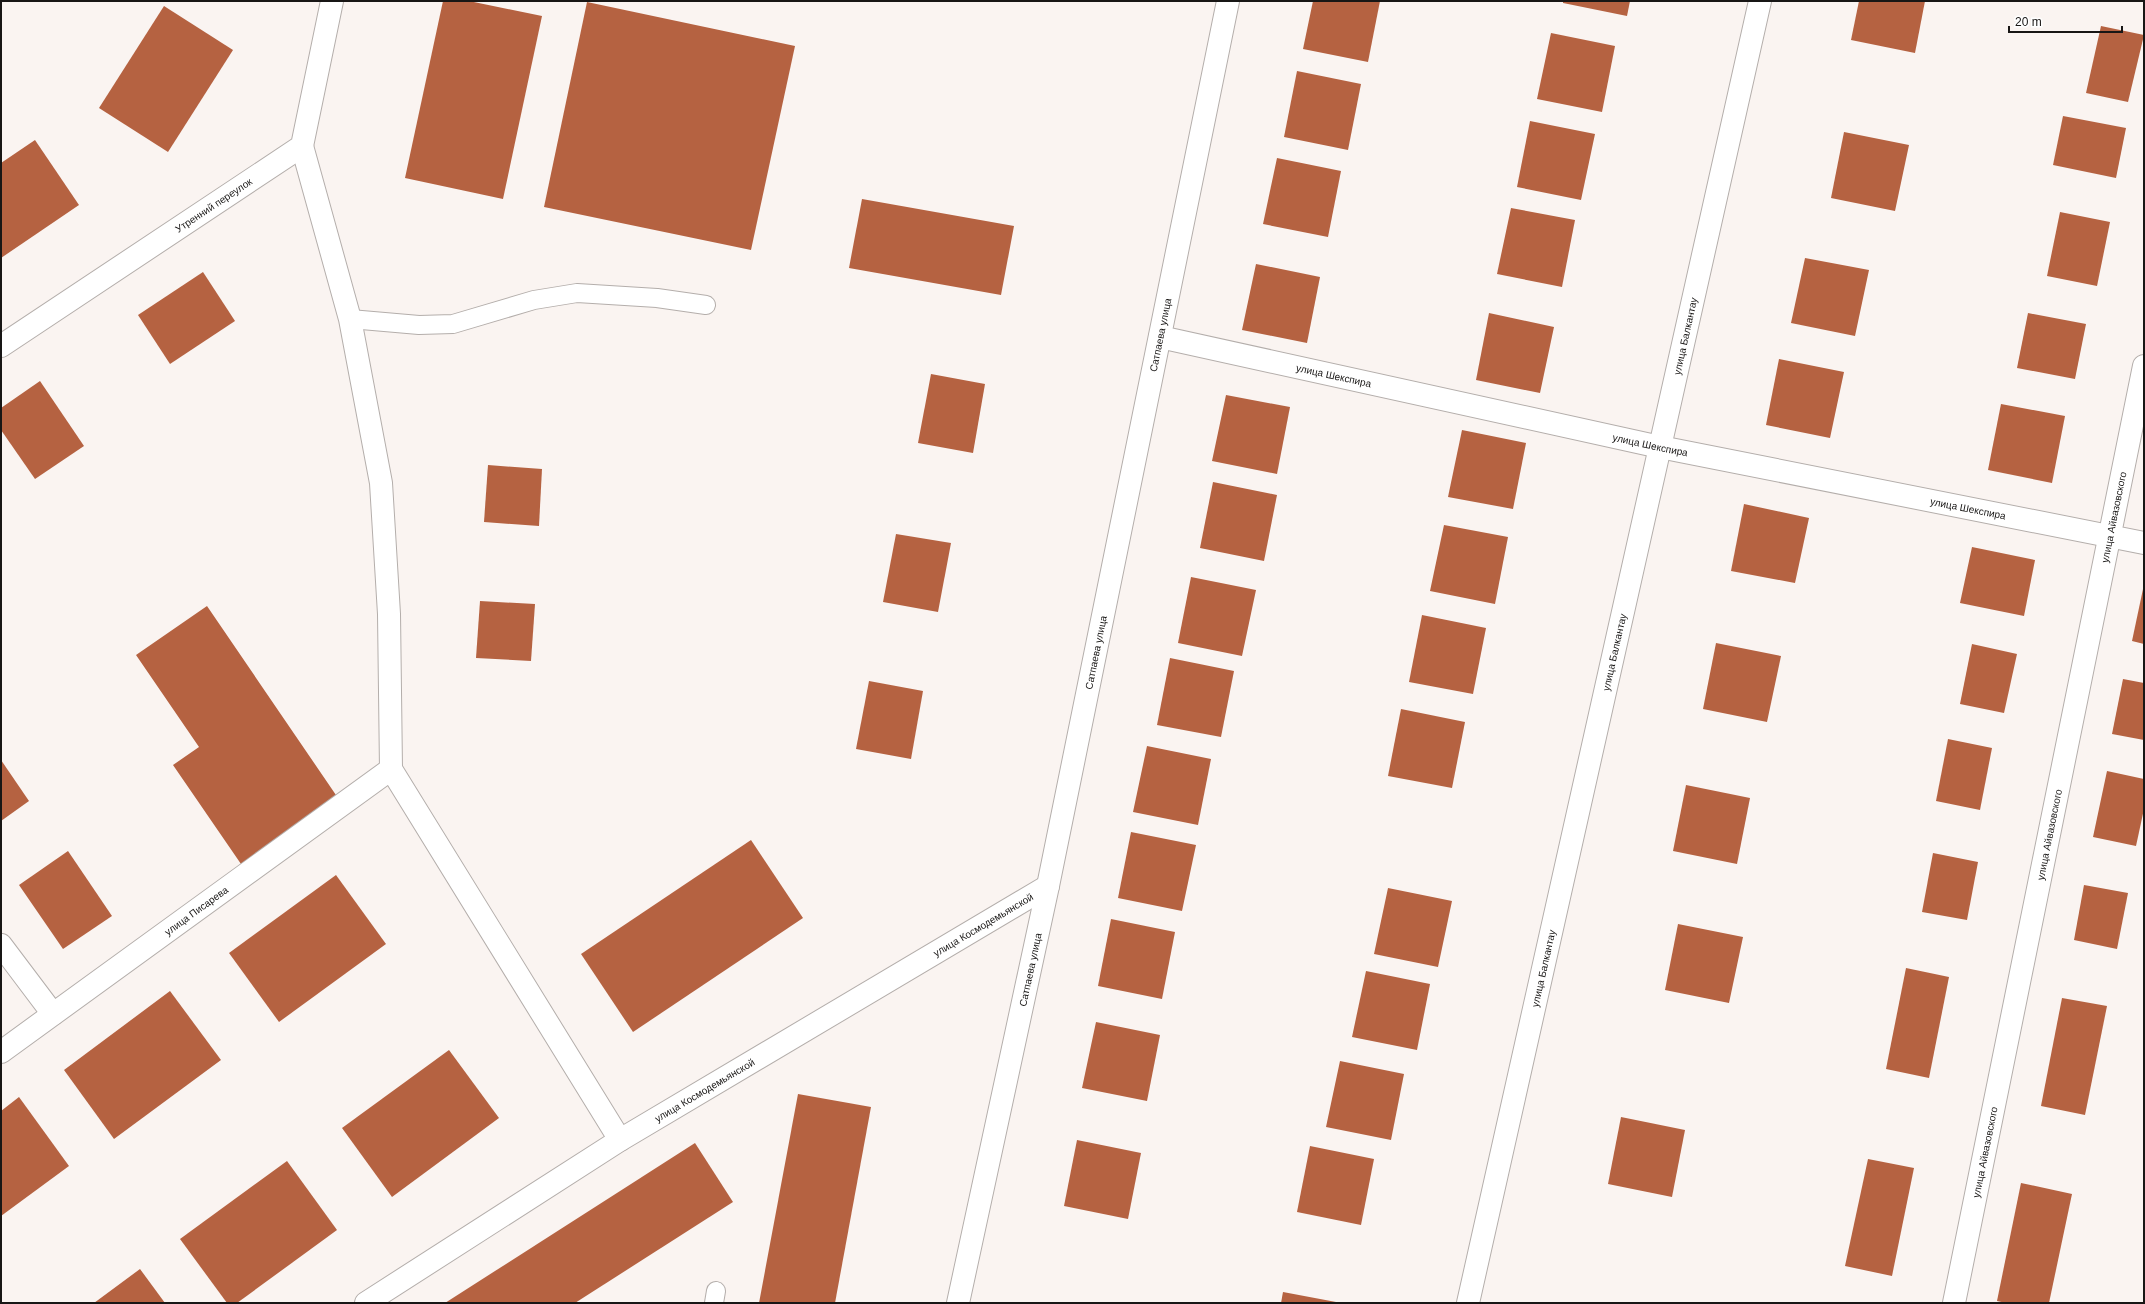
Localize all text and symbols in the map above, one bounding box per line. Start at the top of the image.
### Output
scale bar [2009,8,2122,34]
text: 20 m [2015,15,2042,29]
street label: Утренний переулок [173,175,254,234]
street label: улица Балкантау [1671,296,1699,376]
street label: Сатпаева улица [1147,297,1173,373]
street label: улица Шекспира [1295,362,1373,389]
street label: улица Шекспира [1612,431,1689,458]
street label: улица Айвазовского [2099,470,2128,563]
street label: улица Шекспира [1929,495,2007,521]
street label: улица Балкантау [1600,612,1628,692]
street label: Сатпаева улица [1083,614,1108,690]
street label: улица Айвазовского [2034,788,2064,881]
street label: улица Писарева [162,884,230,937]
street label: улица Космодемьянской [931,891,1035,958]
street label: улица Балкантау [1529,929,1557,1008]
street label: Сатпаева улица [1017,931,1043,1007]
street label: улица Космодемьянской [653,1056,756,1124]
street label: улица Айвазовского [1970,1105,1999,1199]

